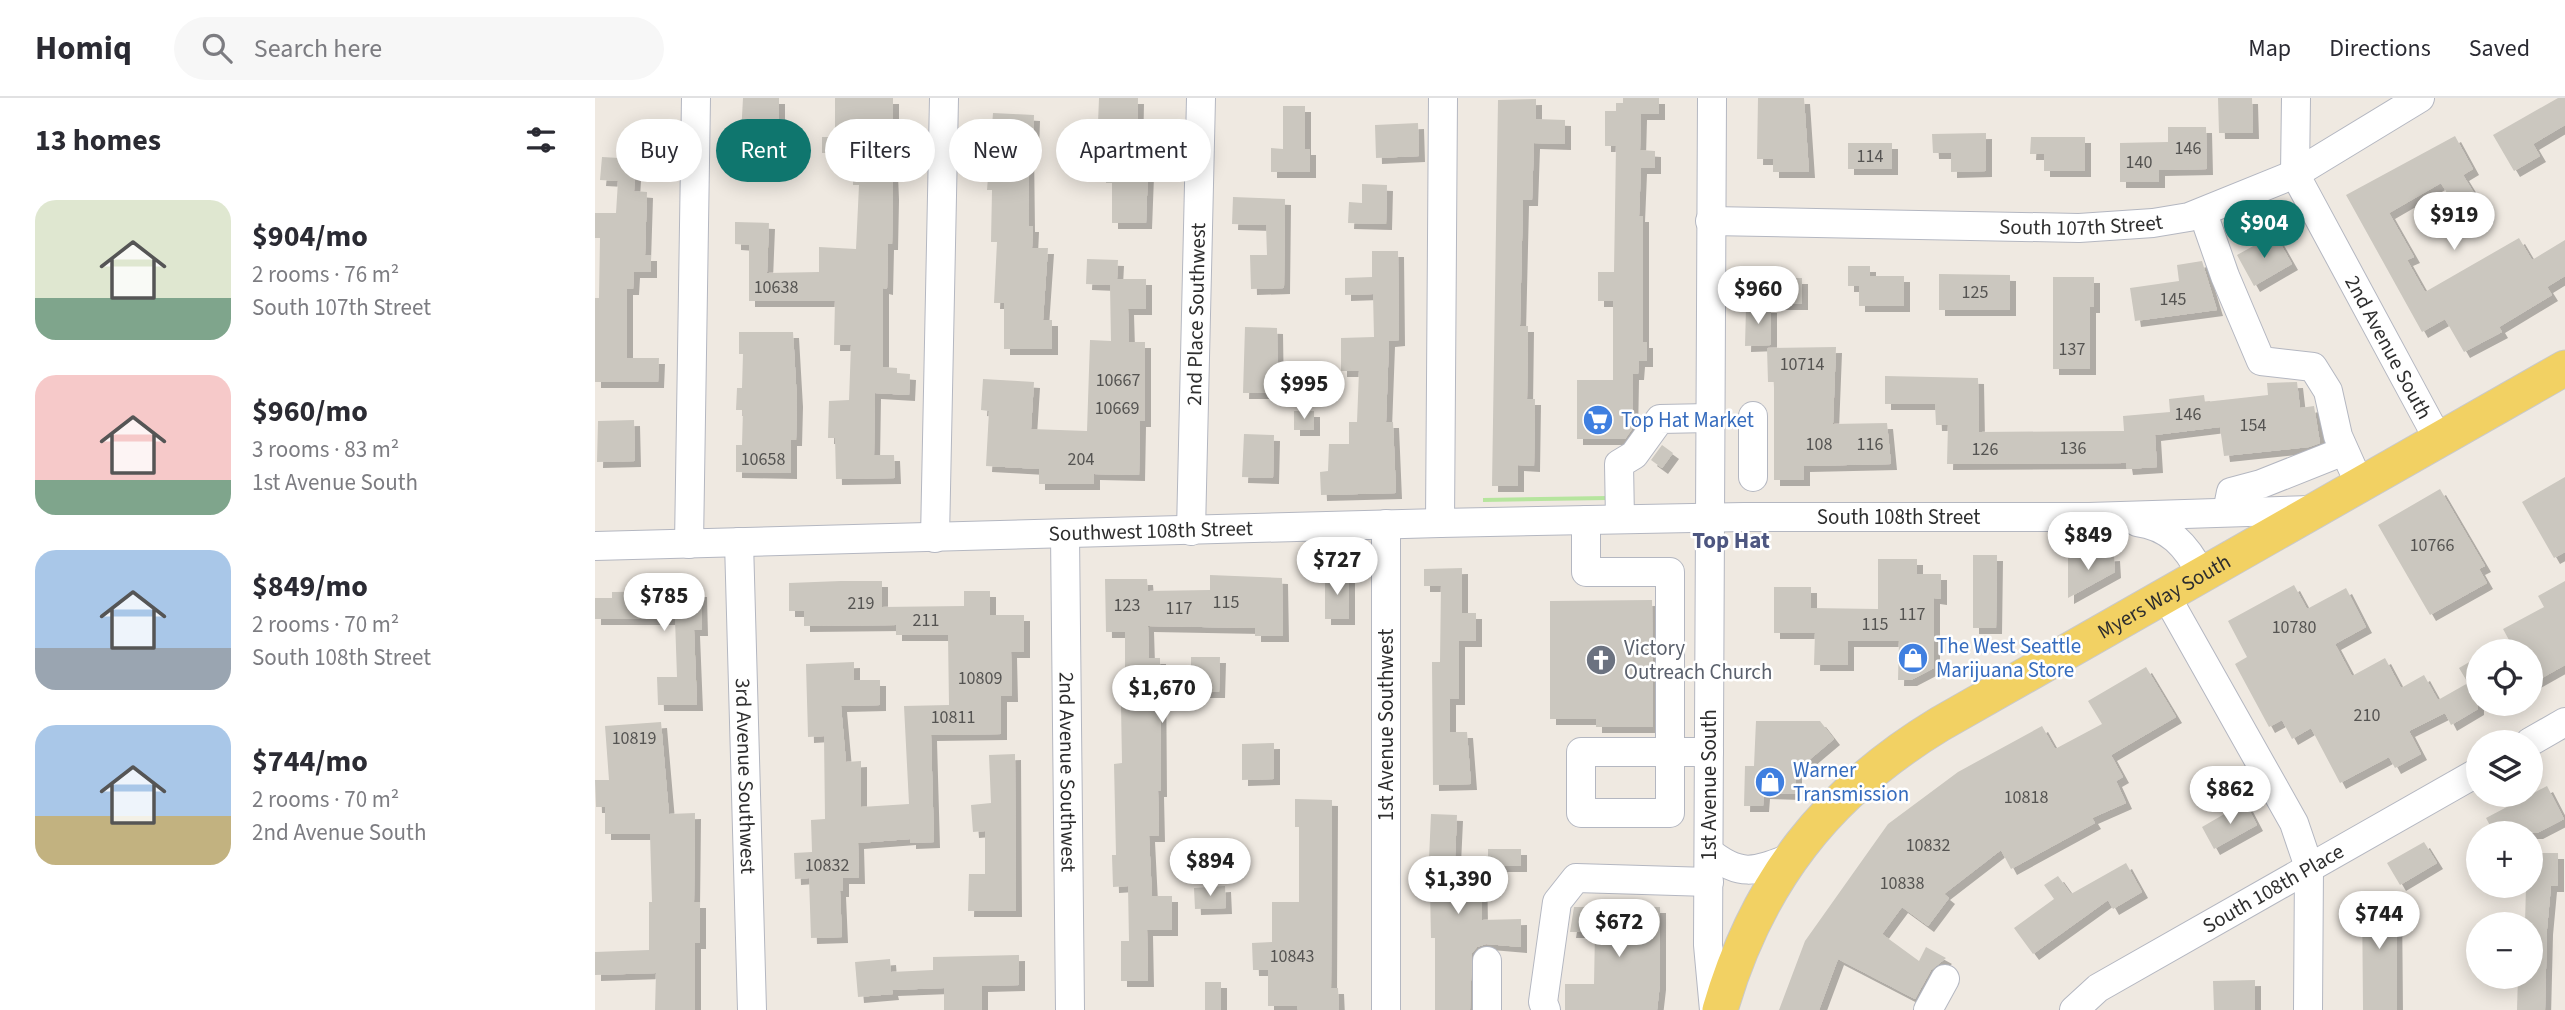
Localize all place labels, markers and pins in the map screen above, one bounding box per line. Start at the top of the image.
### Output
pin: $919 [2413,192,2495,252]
pin: $904 [2223,200,2305,260]
pin: $960 [1717,266,1799,326]
pin: $995 [1263,362,1345,421]
supermarket icon: Top Hat Market [1581,403,1615,437]
place label: Top Hat Market [1621,405,1754,435]
pin: $849 [2047,512,2129,572]
pin: $727 [1296,538,1378,597]
pin: $785 [623,574,705,633]
place label: The West Seattle Marijuana Store [1936,631,2081,685]
place label: Victory Outreach Church [1624,633,1772,687]
shop icon: The West Seattle Marijuana Store [1896,641,1930,675]
church icon: Victory Outreach Church [1584,643,1618,677]
pin: $1,670 [1105,666,1219,725]
place label: Warner Transmission [1793,755,1909,809]
shop icon: Warner Transmission [1753,765,1787,799]
pin: $862 [2189,766,2271,826]
pin: $894 [1169,838,1251,898]
pin: $1,390 [1401,856,1515,916]
pin: $744 [2338,892,2420,951]
pin: $672 [1578,900,1660,959]

